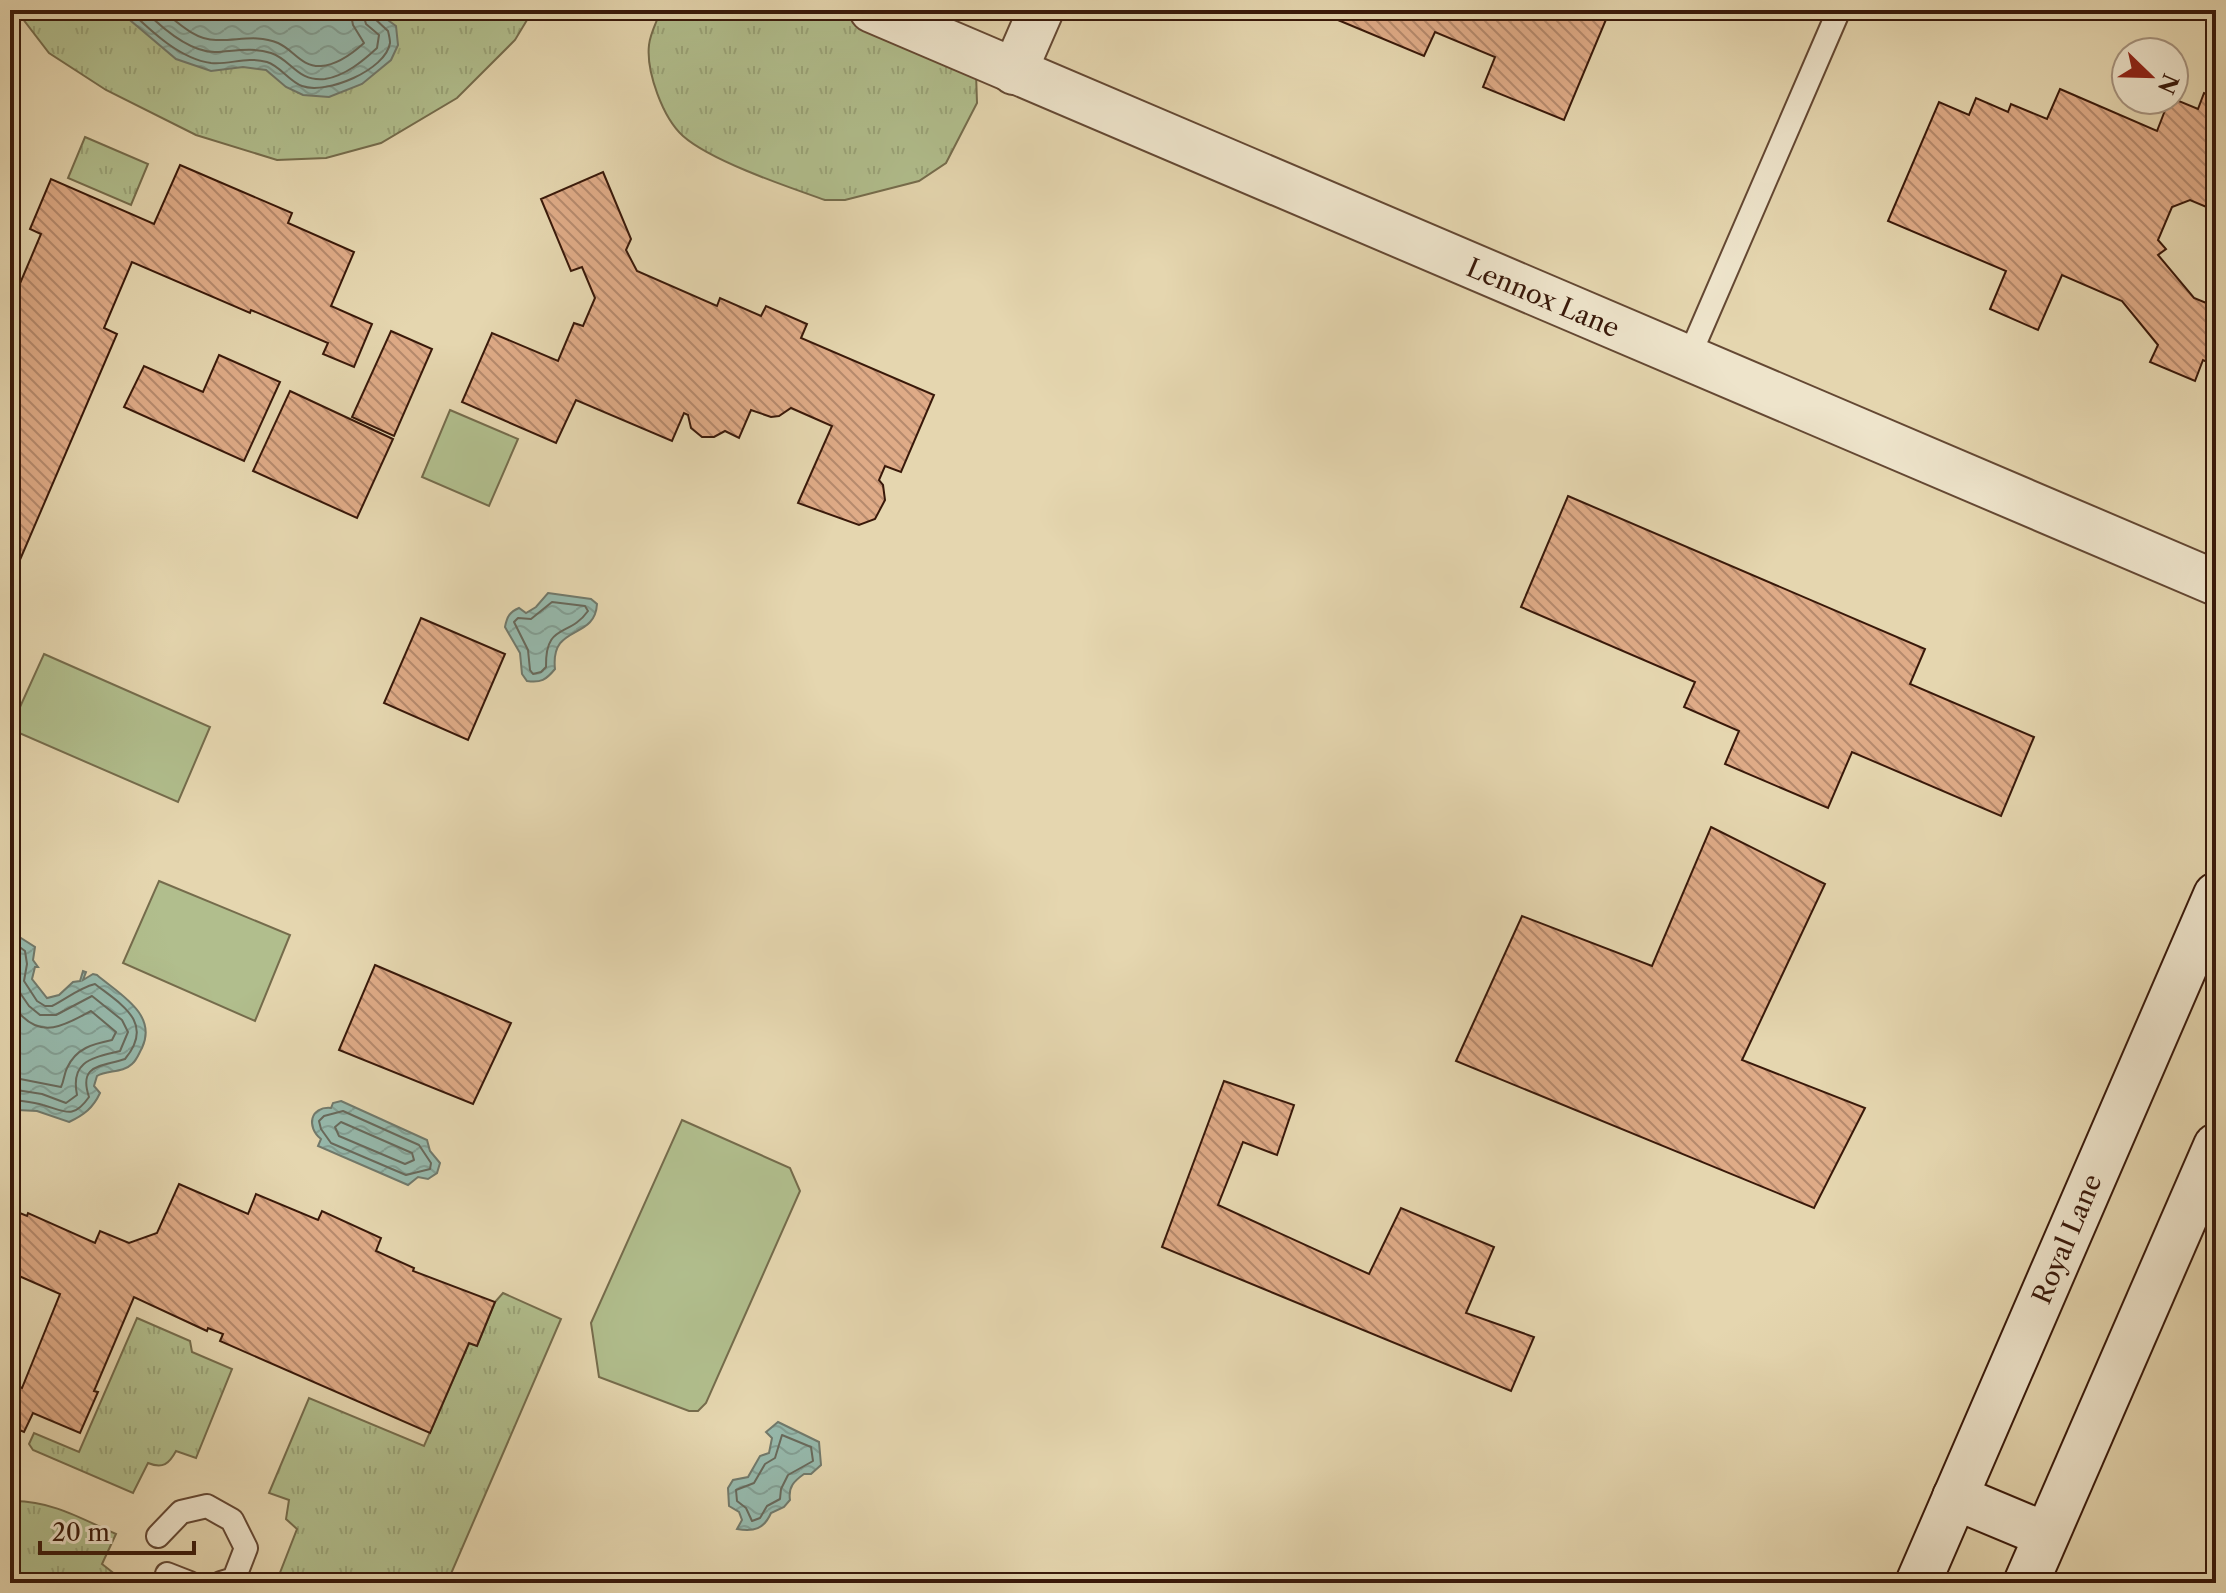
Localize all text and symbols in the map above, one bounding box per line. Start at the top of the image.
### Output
north arrow [2110,36,2190,116]
text: N [2152,70,2184,98]
street label: Lennox Lane [1462,251,1624,345]
street label: Royal Lane [2025,1169,2109,1309]
scale bar [40,1505,194,1555]
text: 20 m [52,1518,110,1547]

